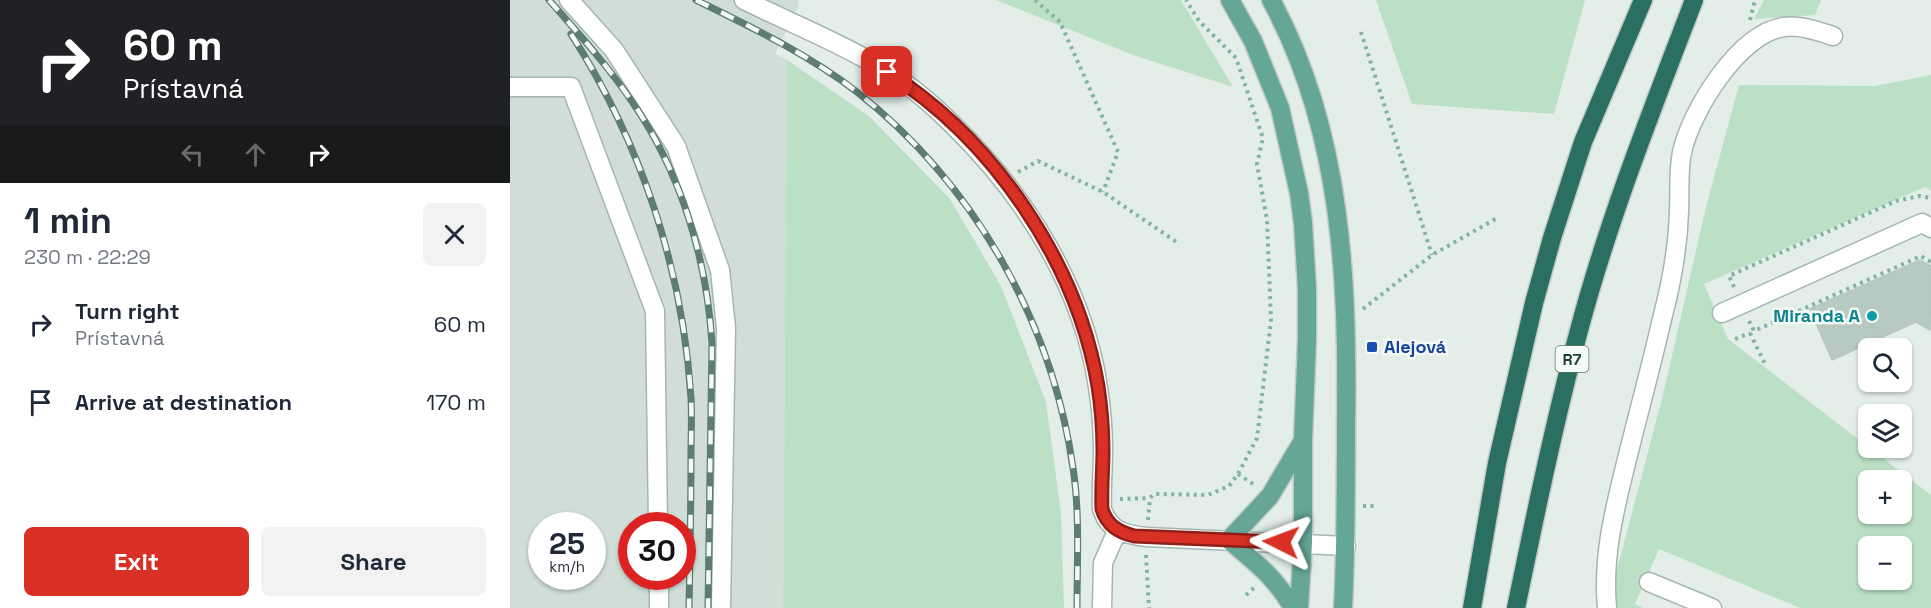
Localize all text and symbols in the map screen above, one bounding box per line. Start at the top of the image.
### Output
text: 60 m [123,19,223,72]
icon: right [24,24,102,102]
pin [861,46,912,97]
icon: arrive [870,55,903,88]
text: Prístavná [123,71,244,106]
icon: left [176,138,209,171]
icon: ahead [239,138,272,171]
icon: right [302,138,335,171]
text: 1 min [24,198,112,244]
button: close [423,203,486,266]
text: 230 m · 22:29 [24,244,151,270]
text: Turn right [75,297,180,325]
place label: Miranda A [1773,304,1861,327]
icon: right [24,308,57,341]
marker: Miranda A [1865,309,1879,323]
text: 60 m [434,310,486,338]
text: Prístavná [75,325,164,351]
place label: Alejová [1384,335,1447,358]
map controls [1858,338,1912,590]
button: search [1858,338,1912,392]
marker: Alejová [1365,340,1379,354]
road number: R7 [1556,346,1588,372]
icon: arrive [24,386,57,419]
text: Arrive at destination [75,388,292,416]
text: 170 m [426,388,486,416]
button: layers [1858,404,1912,458]
button: + [1858,470,1912,524]
position arrow [1249,510,1313,574]
speed limit sign: 30 [618,512,696,590]
text: 25 [549,524,585,563]
button: Exit [24,527,249,596]
button: Share [261,527,486,596]
button: − [1858,536,1912,590]
text: km/h [549,557,585,576]

